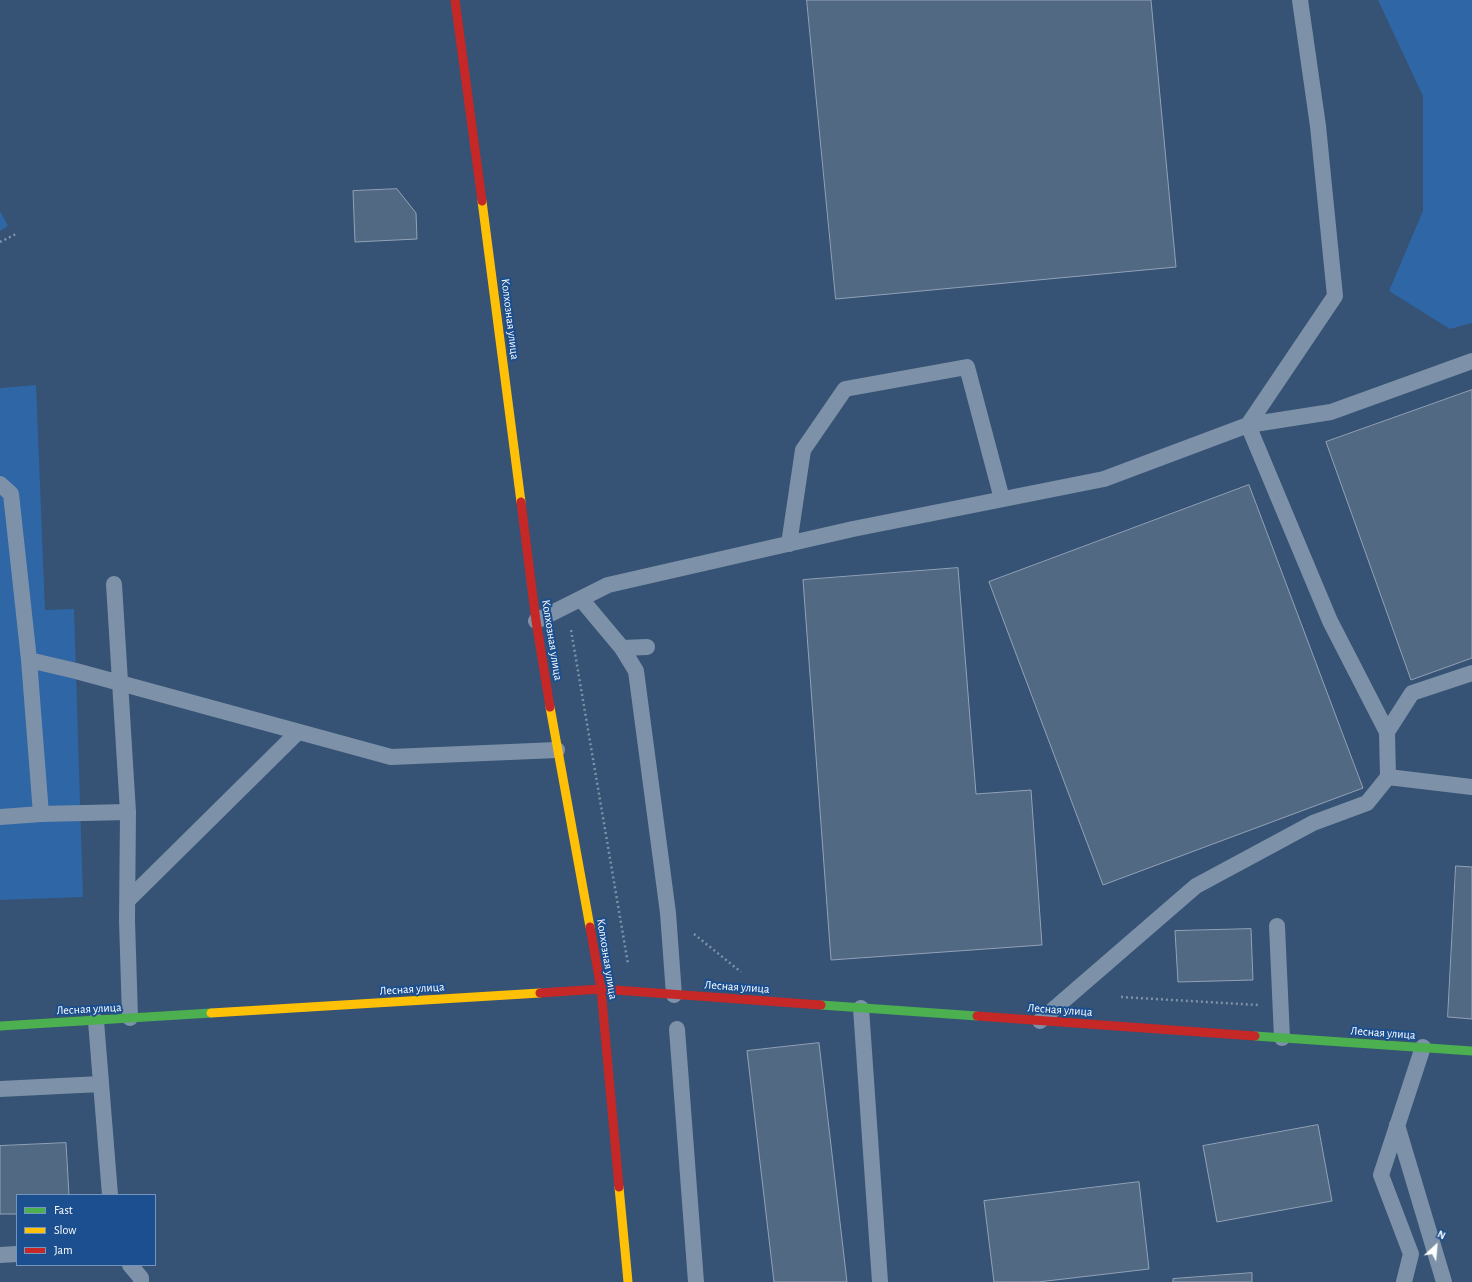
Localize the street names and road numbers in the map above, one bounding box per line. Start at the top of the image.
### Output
street label: Колхозная улица [498,278,522,360]
street label: Колхозная улица [539,599,565,681]
street label: Колхозная улица [594,918,620,1000]
street label: Лесная улица [704,978,770,996]
street label: Лесная улица [379,980,445,998]
street label: Лесная улица [56,1000,122,1018]
street label: Лесная улица [1027,1001,1093,1019]
street label: Лесная улица [1350,1024,1416,1042]

